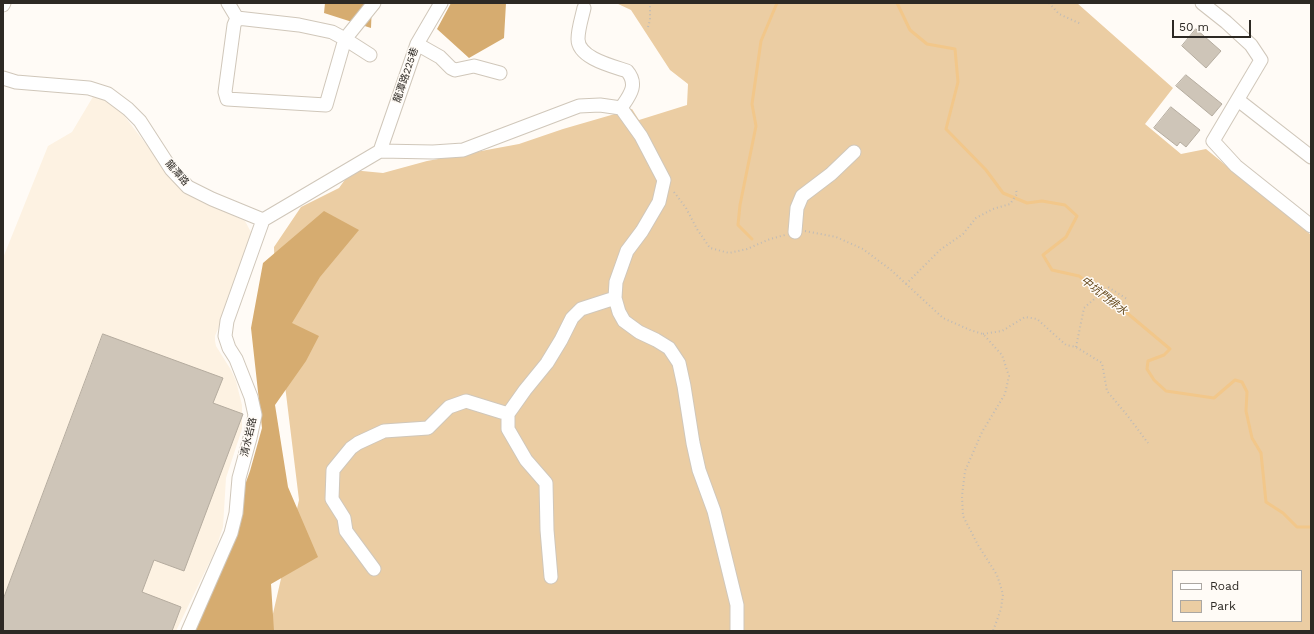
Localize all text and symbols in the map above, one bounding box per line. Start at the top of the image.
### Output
scale bar [1174,12,1253,38]
text: 50 m [1179,20,1209,34]
street label: 龍潭路225巷 [391,46,421,104]
street label: 龍潭路 [163,158,191,188]
water label: 中坑門排水 [1078,274,1130,318]
street label: 清水岩路 [239,416,259,458]
legend [1172,570,1302,622]
text: Road [1210,579,1239,593]
text: Park [1210,599,1236,613]

